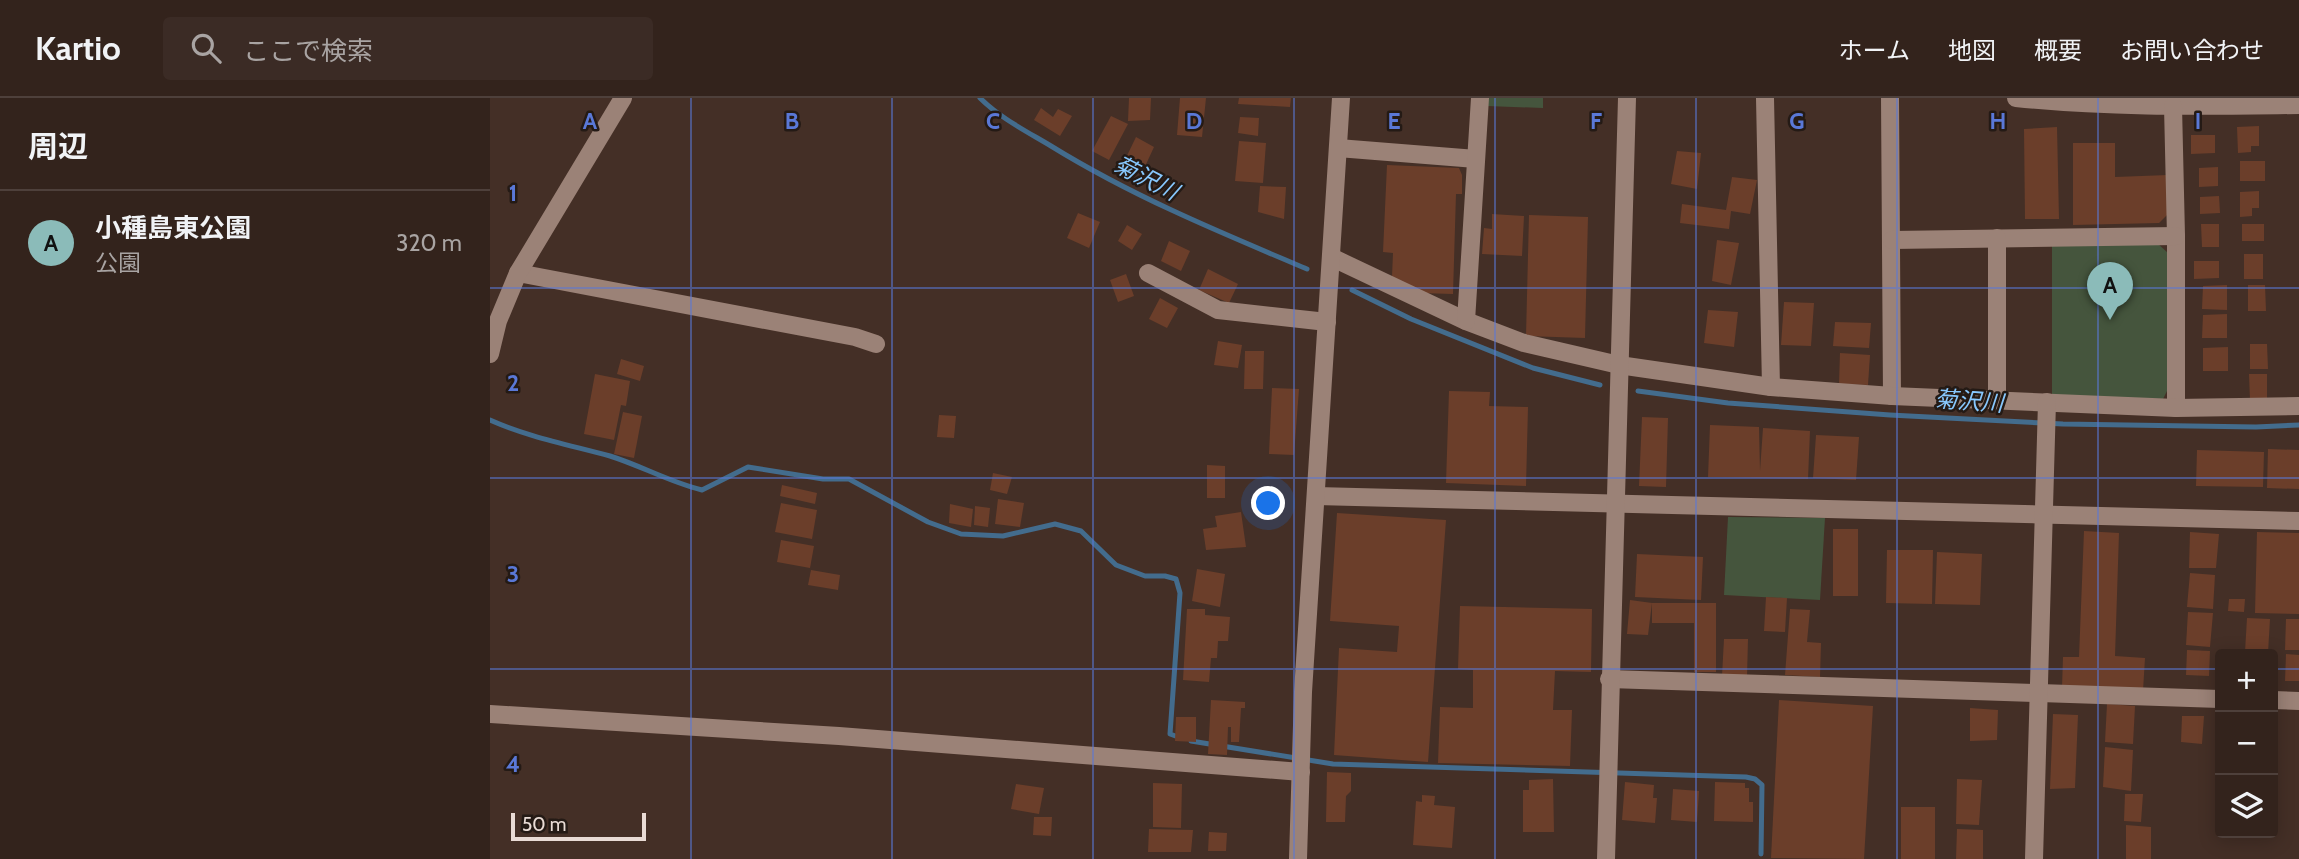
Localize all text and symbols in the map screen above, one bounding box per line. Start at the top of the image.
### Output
search box [163,17,653,80]
text: Kartio [35,28,121,68]
icon: search [187,29,225,67]
text: ここで検索 [243,35,373,67]
text: ホーム [1839,36,1910,65]
text: 地図 [1948,36,1996,65]
text: 概要 [2034,36,2082,65]
text: お問い合わせ [2120,36,2264,65]
text: A [583,107,598,135]
text: B [785,107,799,135]
text: C [986,107,1000,135]
text: D [1186,107,1202,135]
text: E [1387,107,1401,135]
text: F [1590,107,1602,135]
text: G [1789,107,1805,135]
text: H [1990,107,2006,135]
text: I [2195,107,2201,135]
text: 周辺 [28,128,88,165]
water label: 菊沢川 [1109,150,1186,207]
text: 1 [509,179,517,207]
text: 小種島東公園 [95,212,251,244]
text: A [44,229,58,257]
text: 320 m [396,229,462,257]
text: 公園 [95,249,141,277]
pin: A [2087,262,2133,320]
text: 2 [507,369,519,397]
water label: 菊沢川 [1934,385,2007,418]
your location [1251,486,1285,520]
text: 3 [507,560,519,588]
map controls [2215,649,2278,838]
button: + [2215,649,2278,712]
button: − [2215,712,2278,775]
text: 4 [506,750,520,778]
button: layers [2215,775,2278,838]
scale bar [511,810,646,842]
text: 50 m [522,813,566,836]

